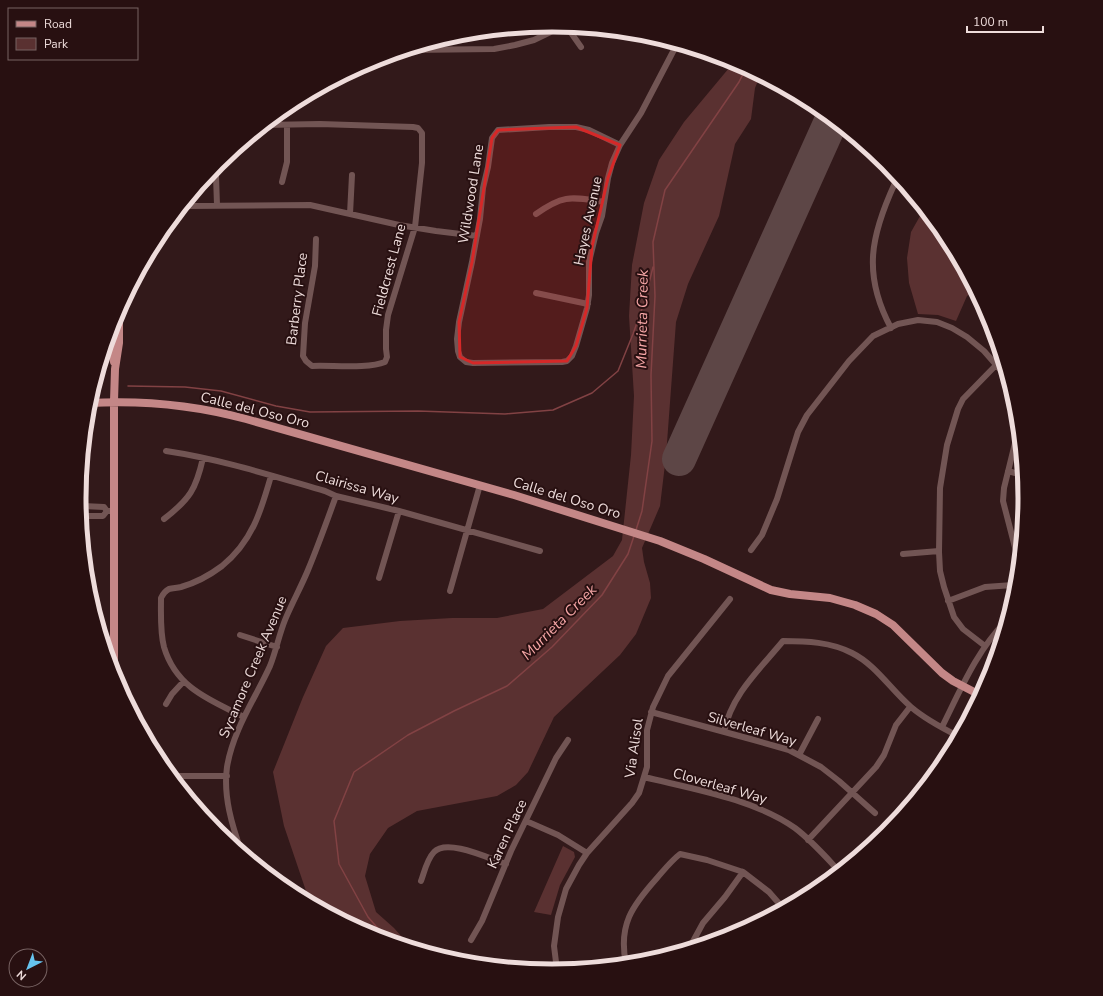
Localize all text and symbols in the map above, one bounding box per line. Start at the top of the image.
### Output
legend [8,8,138,60]
scale bar [967,8,1043,34]
text: 100 m [973,14,1008,30]
text: Road [44,16,72,32]
text: Park [44,36,69,52]
street label: Wildwood Lane [454,143,488,245]
street label: Hayes Avenue [569,175,607,267]
street label: Fieldcrest Lane [368,222,410,318]
street label: Barberry Place [282,252,312,346]
water label: Murrieta Creek [631,269,653,369]
street label: Calle del Oso Oro [199,387,312,433]
street label: Clairissa Way [313,466,402,508]
street label: Calle del Oso Oro [511,473,623,523]
water label: Murrieta Creek [517,579,602,664]
street label: Sycamore Creek Avenue [214,593,292,741]
street label: Silverleaf Way [705,707,799,751]
street label: Via Alisol [620,716,648,780]
street label: Cloverleaf Way [671,763,770,809]
street label: Karen Place [483,796,531,872]
north arrow [8,948,48,988]
text: N [14,967,30,983]

